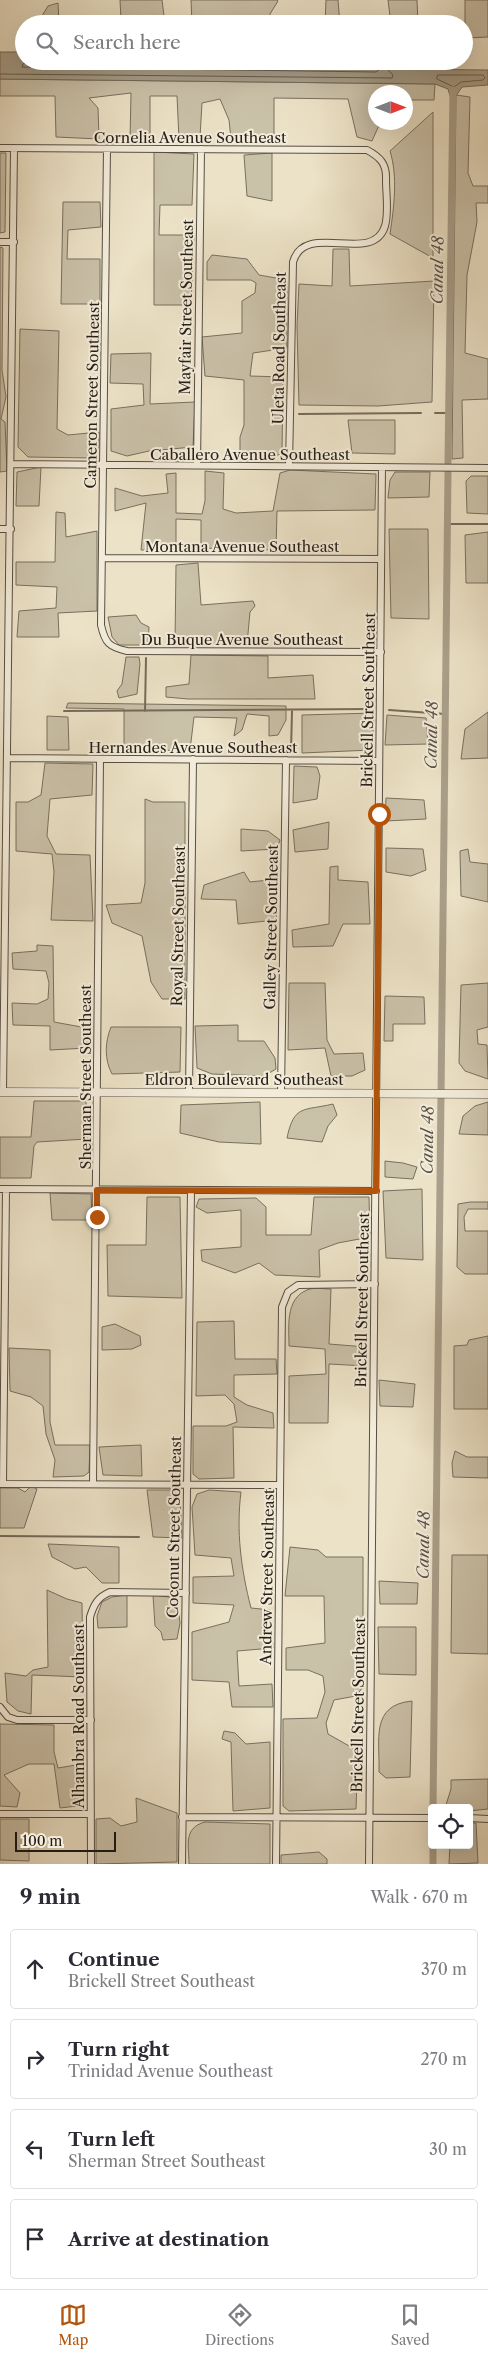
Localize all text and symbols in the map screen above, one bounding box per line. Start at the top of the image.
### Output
search box [15,15,473,70]
icon: search [33,29,61,57]
text: Search here [73,31,181,54]
north arrow [368,85,413,130]
street label: Cornelia Avenue Southeast [94,128,287,147]
street label: Mayfair Street Southeast [175,218,197,395]
water label: Canal 48 [426,235,448,304]
street label: Uleta Road Southeast [268,271,290,425]
street label: Cameron Street Southeast [81,301,103,489]
street label: Caballero Avenue Southeast [150,445,351,464]
street label: Montana Avenue Southeast [145,537,340,556]
street label: Brickell Street Southeast [357,612,379,788]
street label: Du Buque Avenue Southeast [141,630,344,649]
water label: Canal 48 [420,700,442,769]
street label: Hernandes Avenue Southeast [89,738,298,757]
route start [368,803,391,826]
street label: Galley Street Southeast [260,843,282,1010]
street label: Royal Street Southeast [167,845,189,1006]
street label: Sherman Street Southeast [76,984,95,1170]
street label: Eldron Boulevard Southeast [144,1070,344,1089]
water label: Canal 48 [416,1105,438,1174]
route end [86,1206,109,1229]
street label: Brickell Street Southeast [351,1212,373,1388]
street label: Coconut Street Southeast [163,1435,185,1618]
street label: Andrew Street Southeast [256,1488,278,1666]
water label: Canal 48 [412,1510,434,1579]
street label: Brickell Street Southeast [347,1617,369,1793]
street label: Alhambra Road Southeast [69,1623,88,1810]
map controls [428,1804,473,1849]
button: locate [428,1804,473,1849]
scale bar [15,1829,116,1852]
text: 100 m [22,1832,62,1850]
text: 9 min [20,1884,81,1909]
text: Walk · 670 m [370,1887,468,1907]
text: Continue [68,1948,160,1971]
icon: ahead [21,1955,49,1983]
text: 370 m [421,1959,467,1979]
text: Brickell Street Southeast [68,1971,255,1991]
text: Turn right [68,2038,169,2061]
icon: right [21,2045,49,2073]
text: 270 m [421,2049,467,2069]
text: Trinidad Avenue Southeast [68,2061,273,2081]
text: Turn left [68,2128,155,2151]
icon: left [21,2135,49,2163]
text: 30 m [429,2139,467,2159]
text: Sherman Street Southeast [68,2151,265,2171]
icon: arrive [21,2225,49,2253]
text: Arrive at destination [68,2228,269,2251]
tab: Map [58,2301,88,2349]
tab: Directions [205,2301,274,2349]
tab: Saved [391,2301,430,2349]

